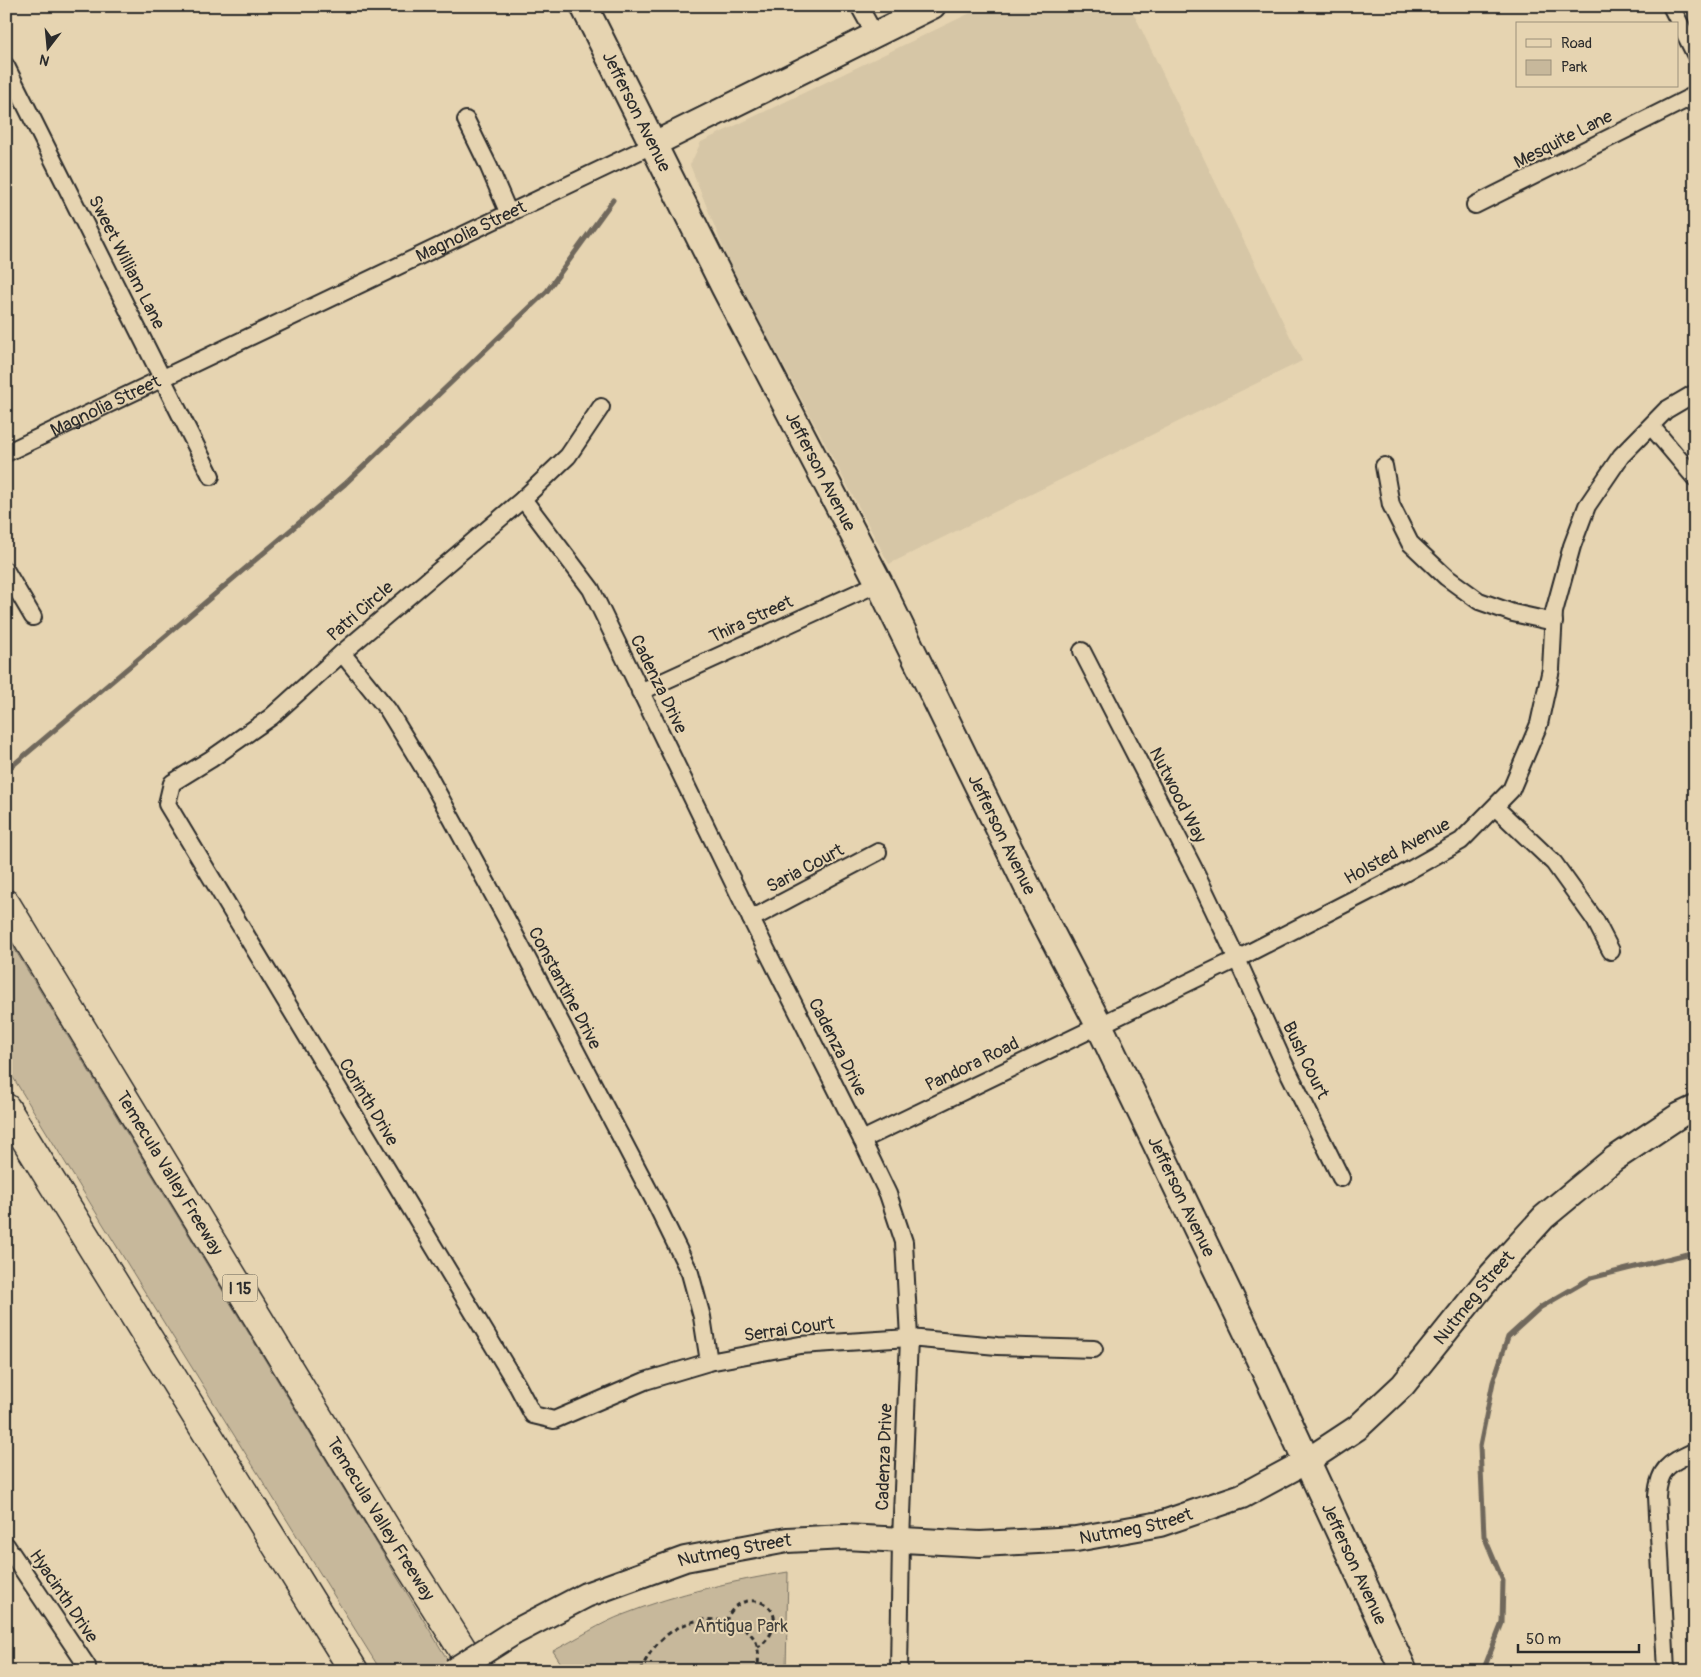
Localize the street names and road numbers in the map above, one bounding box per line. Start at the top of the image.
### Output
street label: Jefferson Avenue [597,48,676,176]
street label: Mesquite Lane [1510,105,1617,174]
street label: Sweet William Lane [83,191,170,333]
street label: Magnolia Street [412,195,531,268]
street label: Magnolia Street [47,370,165,442]
street label: Jefferson Avenue [780,408,861,535]
street label: Patri Circle [322,576,398,647]
street label: Thira Street [706,590,797,649]
street label: Cadenza Drive [625,631,692,738]
street label: Nutwood Way [1144,744,1212,847]
street label: Jefferson Avenue [962,771,1041,899]
street label: Holsted Avenue [1340,813,1454,890]
street label: Saria Court [763,838,848,898]
street label: Constantine Drive [523,923,607,1053]
street label: Cadenza Drive [803,994,872,1100]
street label: Bush Court [1277,1018,1334,1103]
street label: Pandora Road [922,1032,1023,1097]
street label: Corinth Drive [333,1054,404,1150]
street label: Temecula Valley Freeway [111,1087,228,1260]
street label: Jefferson Avenue [1142,1132,1220,1261]
street label: Nutmeg Street [1429,1245,1520,1350]
road number: I 15 [222,1275,258,1302]
street label: Serrai Court [742,1312,837,1347]
street label: Cadenza Drive [871,1403,898,1511]
street label: Temecula Valley Freeway [321,1433,440,1606]
street label: Jefferson Avenue [1316,1499,1392,1629]
street label: Nutmeg Street [1078,1503,1196,1550]
street label: Nutmeg Street [674,1529,793,1573]
street label: Hyacinth Drive [24,1545,103,1647]

